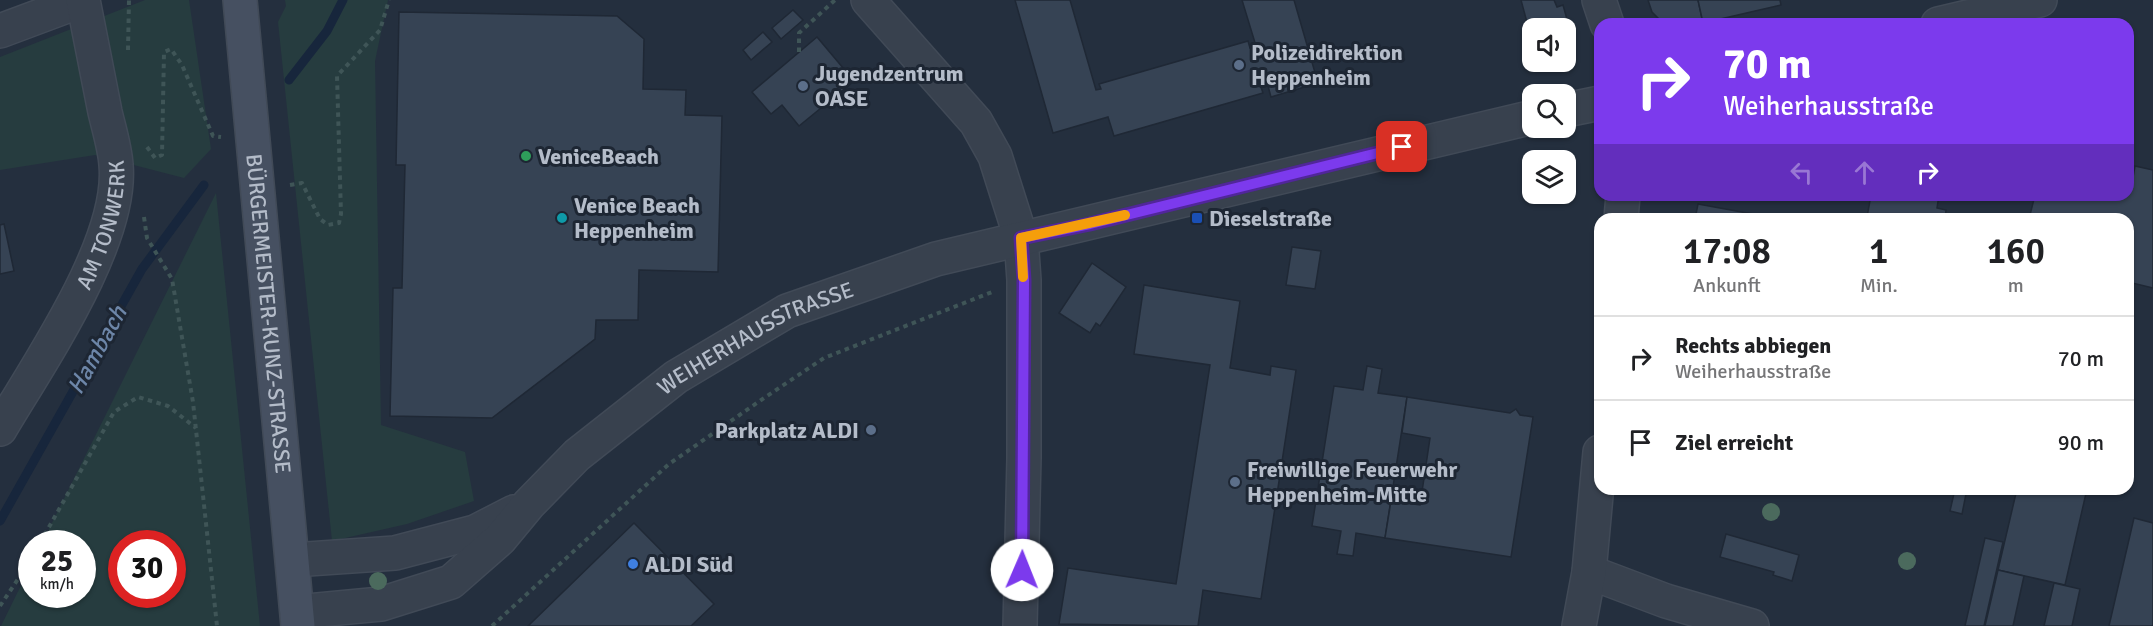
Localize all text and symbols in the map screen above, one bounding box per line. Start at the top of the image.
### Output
map controls [1522,18,1576,204]
button: sound [1522,18,1576,72]
place label: Polizeidirektion Heppenheim [1251,39,1403,91]
text: 70 m [1723,39,1812,90]
icon: right [1624,42,1702,120]
marker: Polizeidirektion Heppenheim [1232,58,1246,72]
place label: Jugendzentrum OASE [815,60,964,112]
marker: Jugendzentrum OASE [796,79,810,93]
button: search [1522,84,1576,138]
text: Weiherhausstraße [1723,90,1934,123]
pin [1376,121,1427,172]
icon: arrive [1385,130,1418,163]
place label: VeniceBeach [538,143,659,170]
marker: VeniceBeach [519,149,533,163]
button: layers [1522,150,1576,204]
street label: BÜRGERMEISTER-KUNZ-STRASSE [241,153,297,475]
icon: left [1785,156,1818,189]
icon: ahead [1848,156,1881,189]
icon: right [1911,156,1944,189]
street label: AM TONWERK [70,160,130,294]
place label: Venice Beach Heppenheim [574,192,700,244]
place label: Dieselstraße [1209,205,1332,232]
marker: Venice Beach Heppenheim [555,211,569,225]
marker: Dieselstraße [1190,211,1204,225]
text: 17:08 [1683,229,1771,274]
text: 1 [1869,229,1889,274]
text: 160 [1987,229,2045,274]
text: Ankunft [1693,273,1761,298]
text: Min. [1860,273,1898,298]
text: m [2008,273,2024,298]
street label: WEIHERHAUSSTRASSE [651,275,857,400]
water label: Hambach [60,300,134,400]
text: Rechts abbiegen [1675,332,1831,359]
icon: right [1624,342,1657,375]
text: 70 m [2058,345,2104,372]
text: Weiherhausstraße [1675,359,1831,384]
place label: Parkplatz ALDI [715,417,859,444]
marker: Parkplatz ALDI [864,423,878,437]
icon: arrive [1624,426,1657,459]
text: Ziel erreicht [1675,429,1793,456]
text: 90 m [2058,429,2104,456]
place label: Freiwillige Feuerwehr Heppenheim-Mitte [1247,456,1458,508]
marker: Freiwillige Feuerwehr Heppenheim-Mitte [1228,475,1242,489]
speed limit sign: 30 [108,530,186,608]
position arrow [990,538,1054,602]
text: 25 [41,543,73,580]
place label: ALDI Süd [645,551,733,578]
marker: ALDI Süd [626,557,640,571]
text: km/h [40,575,74,593]

